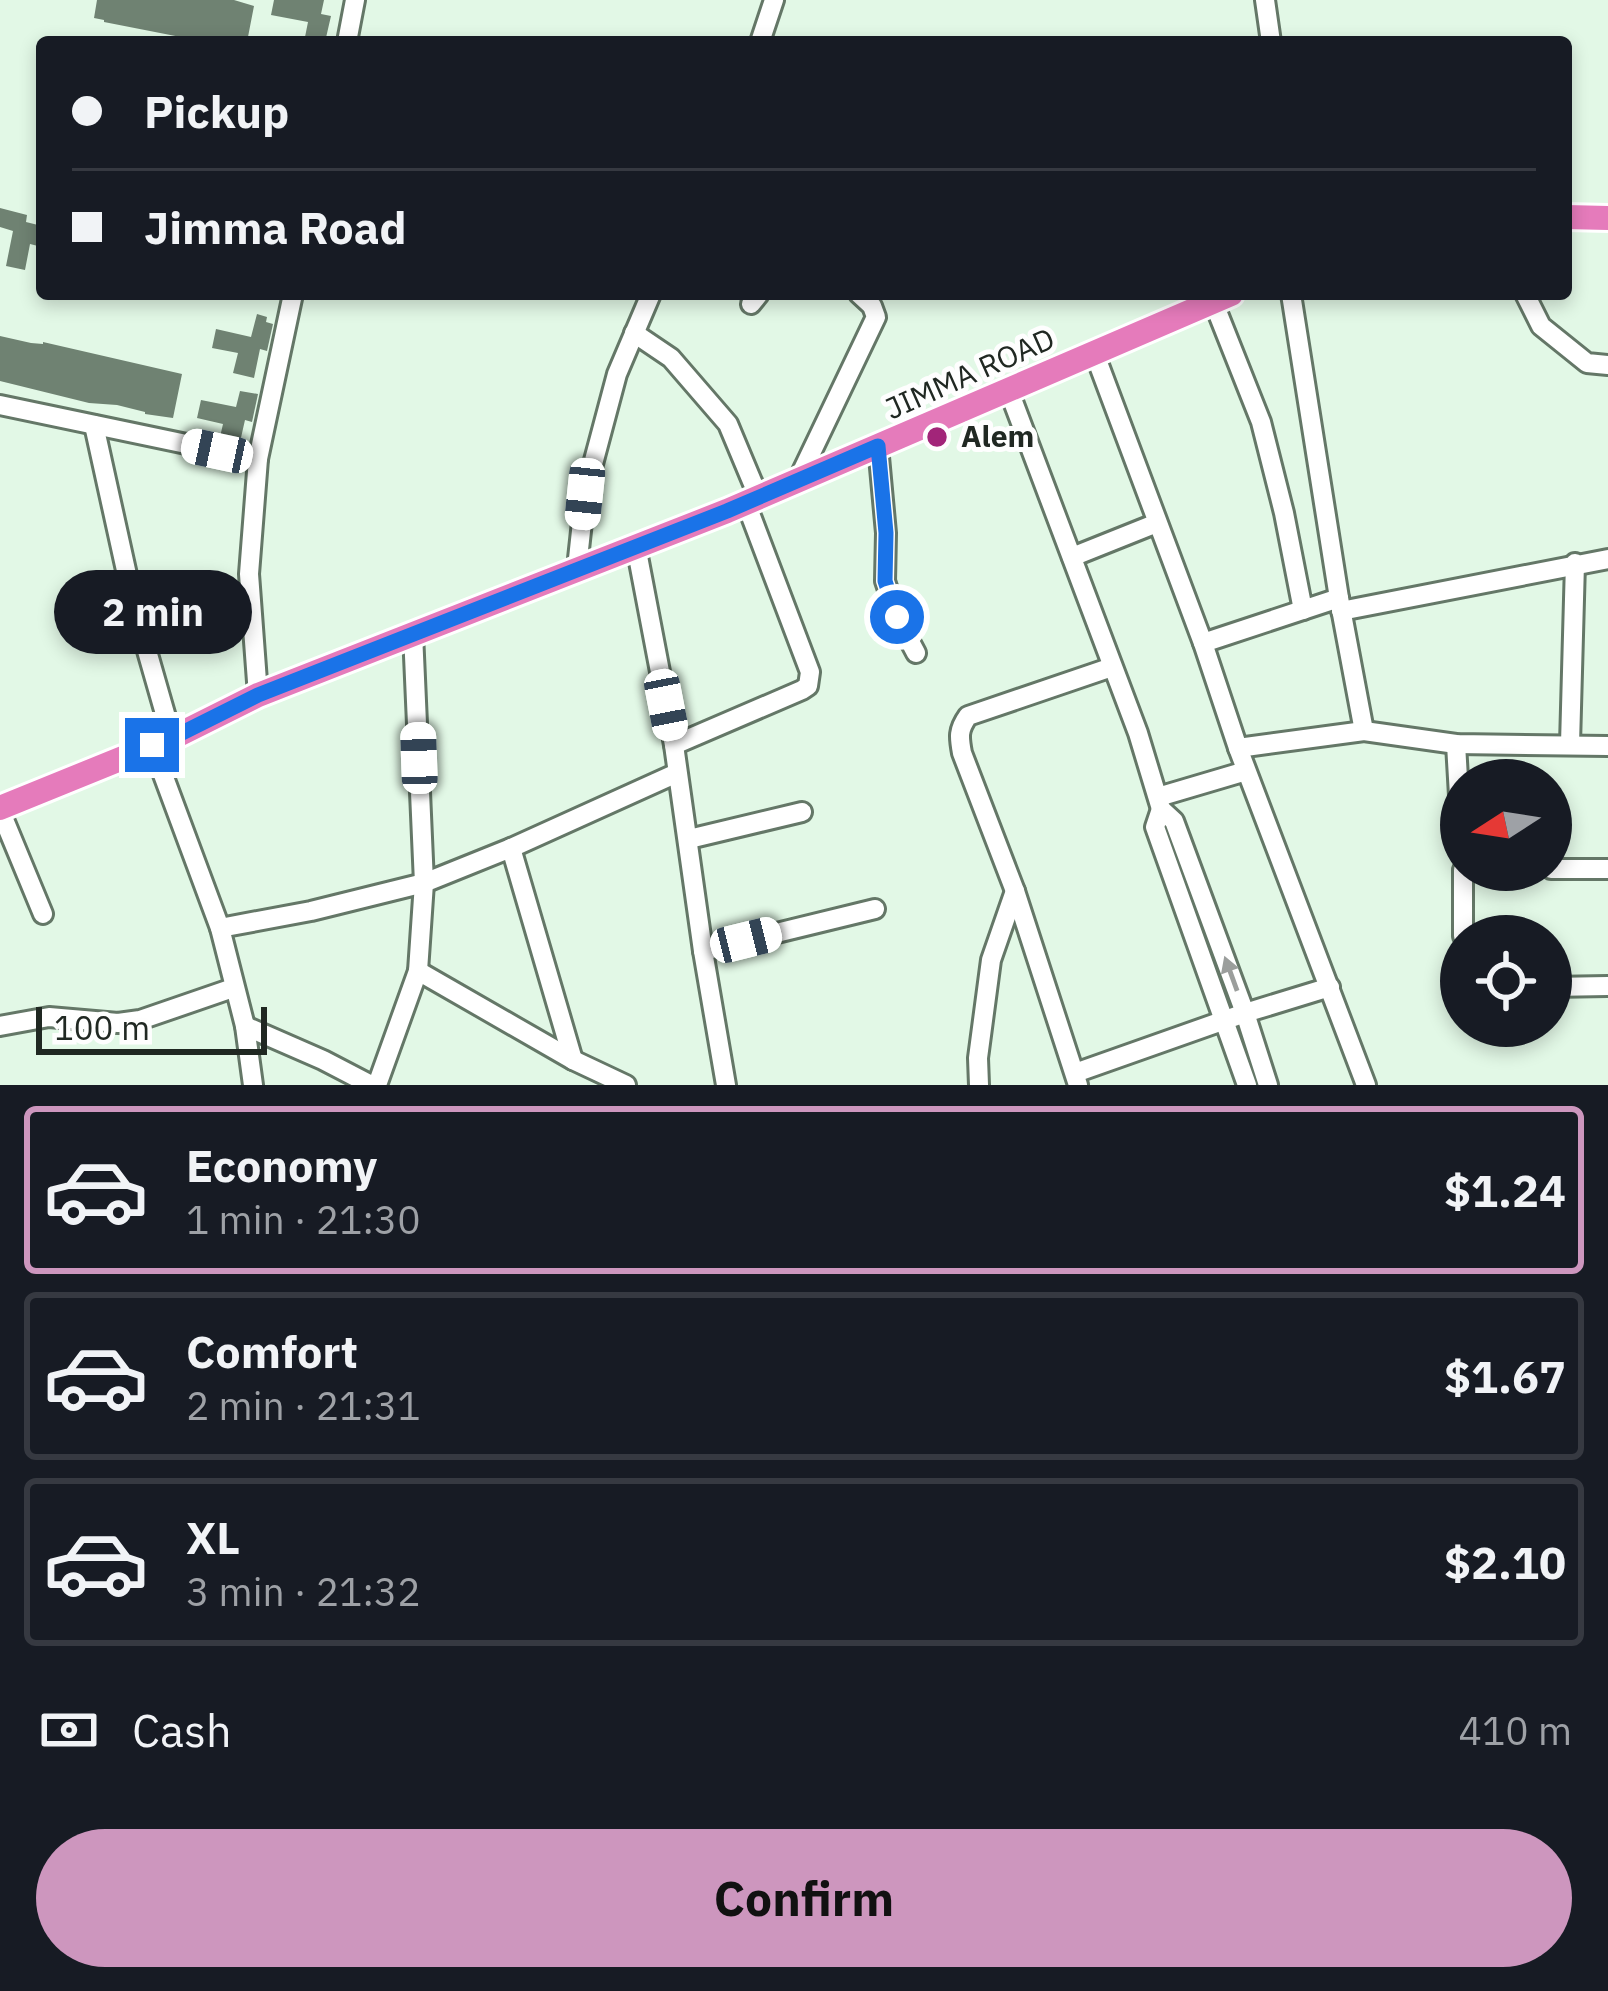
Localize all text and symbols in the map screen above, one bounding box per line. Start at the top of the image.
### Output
text: Pickup [144,82,289,140]
text: Jimma Road [144,198,407,256]
street label: JIMMA ROAD [879,318,1060,427]
place label: Alem [961,416,1034,455]
marker: Alem [924,424,950,450]
car [178,426,256,476]
car [563,456,607,532]
callout: 2 min [53,571,251,655]
text: 2 min [102,586,204,637]
route start [870,590,924,644]
car [641,666,691,744]
route end [125,718,179,772]
car [400,721,438,795]
north arrow [1440,759,1572,891]
map controls [1440,759,1572,1047]
car [707,914,785,966]
button: locate [1440,915,1572,1047]
one-way arrow [1220,956,1239,992]
scale bar [36,1001,267,1054]
text: 100 m [54,1006,150,1049]
icon: car [42,1136,150,1244]
text: Economy [186,1136,377,1194]
text: $1.24 [1444,1161,1566,1219]
text: 1 min · 21:30 [186,1194,421,1245]
icon: car [42,1322,150,1430]
text: Comfort [186,1322,358,1380]
text: $1.67 [1444,1347,1566,1405]
text: 2 min · 21:31 [186,1380,421,1431]
icon: car [42,1508,150,1616]
text: XL [186,1508,240,1566]
text: $2.10 [1444,1533,1566,1591]
text: 3 min · 21:32 [186,1566,421,1617]
icon: cash [36,1697,102,1763]
text: Cash [132,1701,231,1759]
text: 410 m [1459,1705,1572,1756]
button: Confirm [36,1829,1572,1967]

